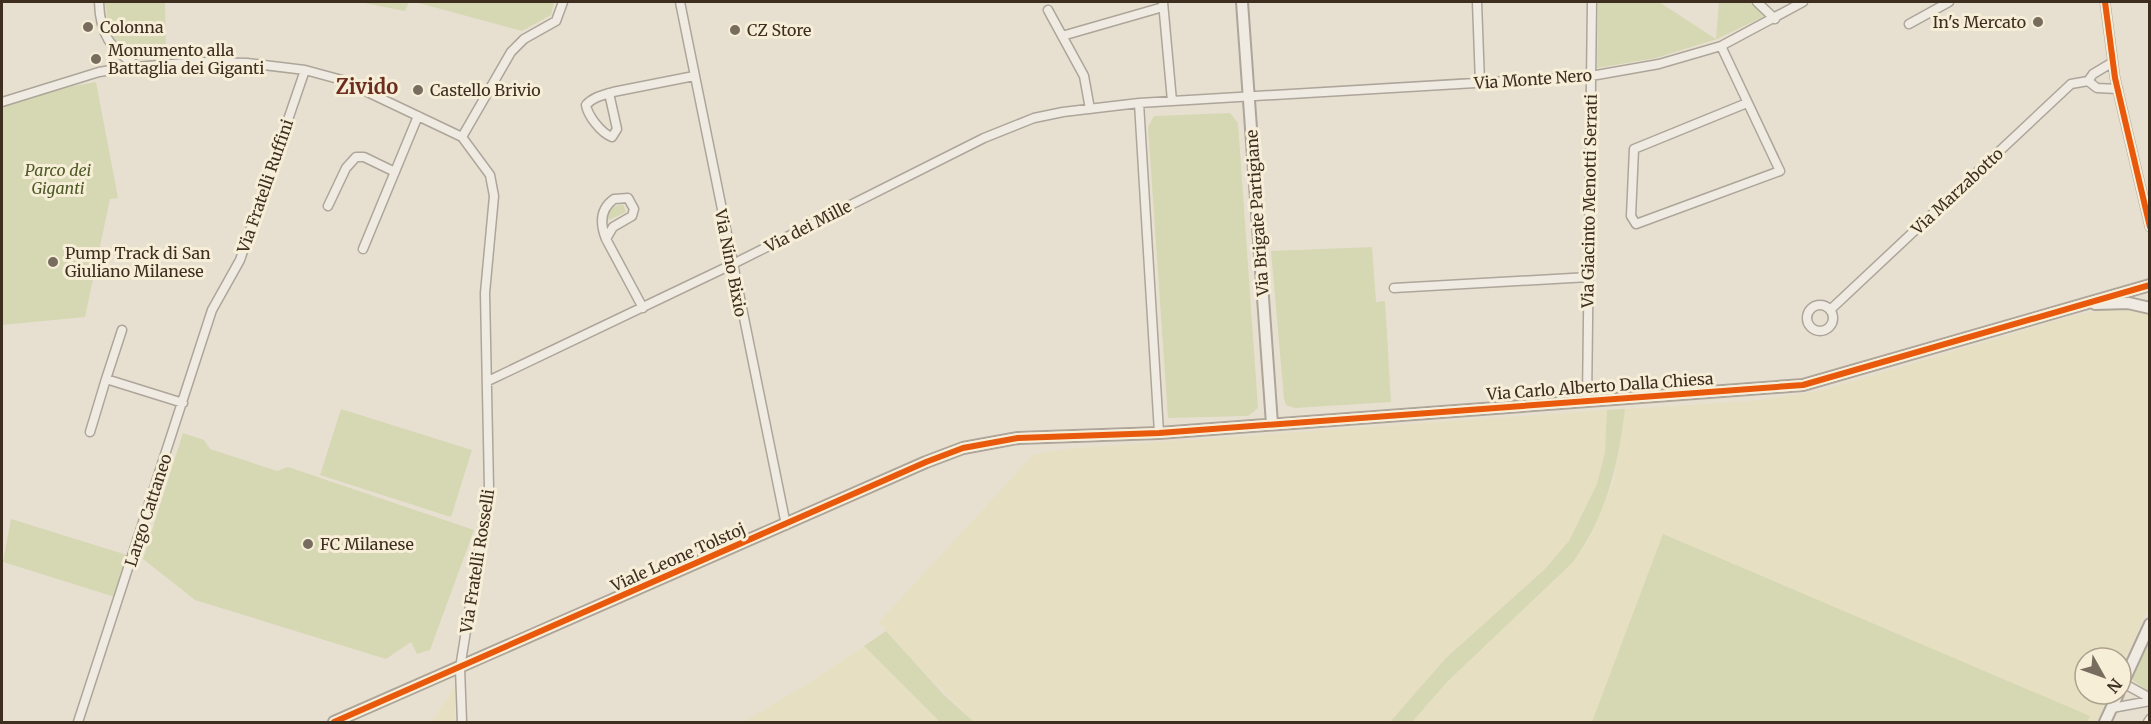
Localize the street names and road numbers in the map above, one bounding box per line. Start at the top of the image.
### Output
street label: Via Monte Nero [1472,65,1593,93]
street label: Via Giacinto Menotti Serrati [1577,94,1601,309]
street label: Via Fratelli Ruffini [232,116,297,257]
street label: Via Brigate Partigiane [1241,129,1273,298]
street label: Via Marzabotto [1906,143,2007,239]
street label: Via dei Mille [761,196,855,257]
street label: Via Nino Bixio [711,207,751,318]
street label: Via Carlo Alberto Dalla Chiesa [1485,368,1715,404]
street label: Largo Cattaneo [120,451,176,569]
street label: Via Fratelli Rosselli [456,488,498,635]
street label: Viale Leone Tolstoj [607,518,748,596]

